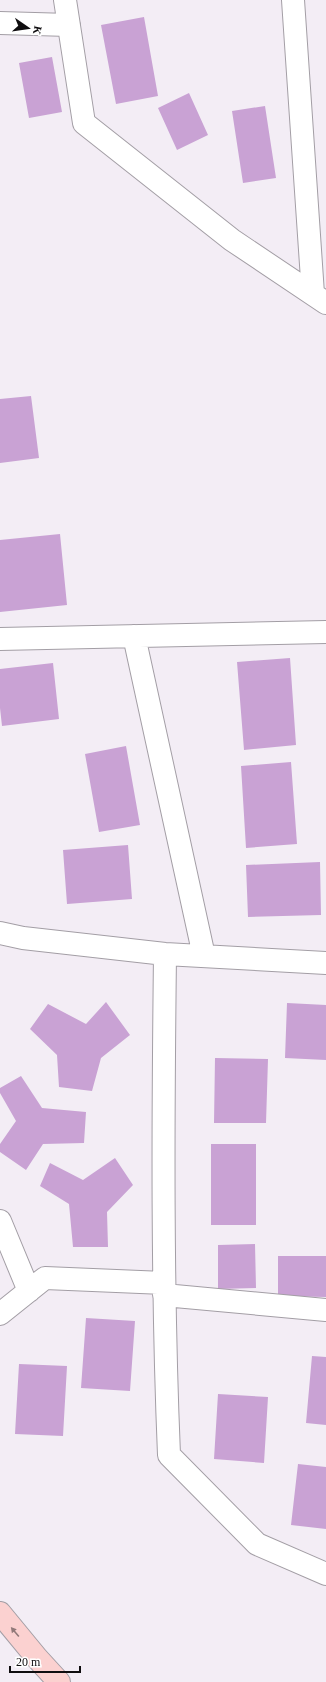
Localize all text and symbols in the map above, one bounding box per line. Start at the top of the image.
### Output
north arrow [8,8,48,48]
text: K [31,25,45,36]
one-way arrow [11,1626,20,1637]
scale bar [10,1648,80,1674]
text: 20 m [16,1655,41,1669]

